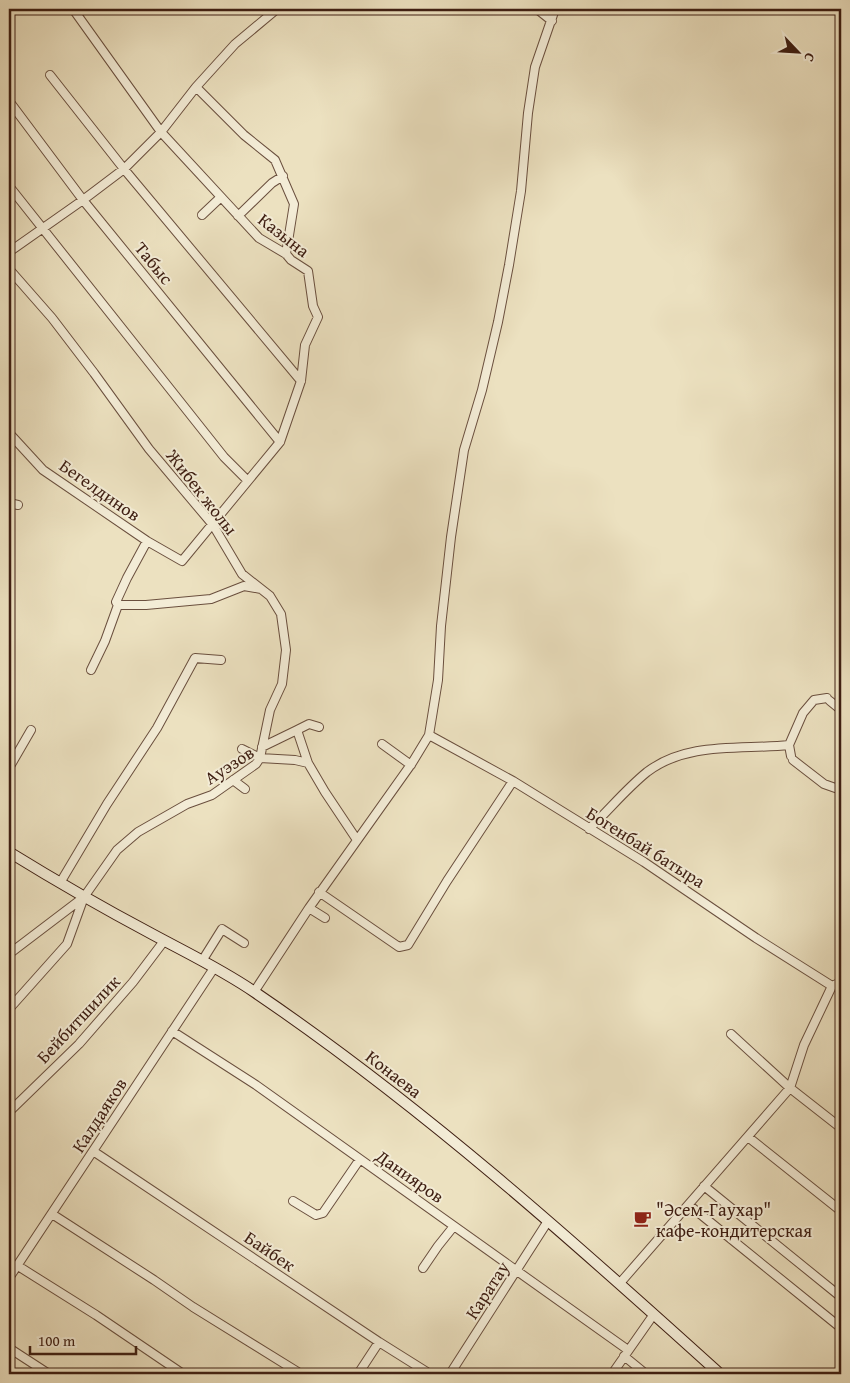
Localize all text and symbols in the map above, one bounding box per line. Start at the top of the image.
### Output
north arrow [772,28,822,78]
text: С [799,50,821,65]
street label: Казына [252,206,316,264]
street label: Табыс [128,236,180,290]
street label: Жибек жолы [159,442,244,541]
street label: Бегелдинов [54,452,146,528]
street label: Ауэзов [199,739,259,791]
street label: Богенбай батыра [581,800,711,895]
street label: Бейбитшилик [30,968,127,1069]
street label: Конаева [360,1043,428,1105]
street label: Калдаяков [65,1072,133,1158]
street label: Данияров [369,1142,450,1210]
place label: "Әсем-Гаухар" кафе-кондитерская [656,1196,812,1244]
cafe icon: "Әсем-Гаухар" кафе-кондитерская [632,1209,652,1229]
street label: Байбек [239,1224,301,1278]
street label: Каратау [458,1256,516,1324]
scale bar [30,1323,136,1355]
text: 100 m [38,1330,76,1351]

